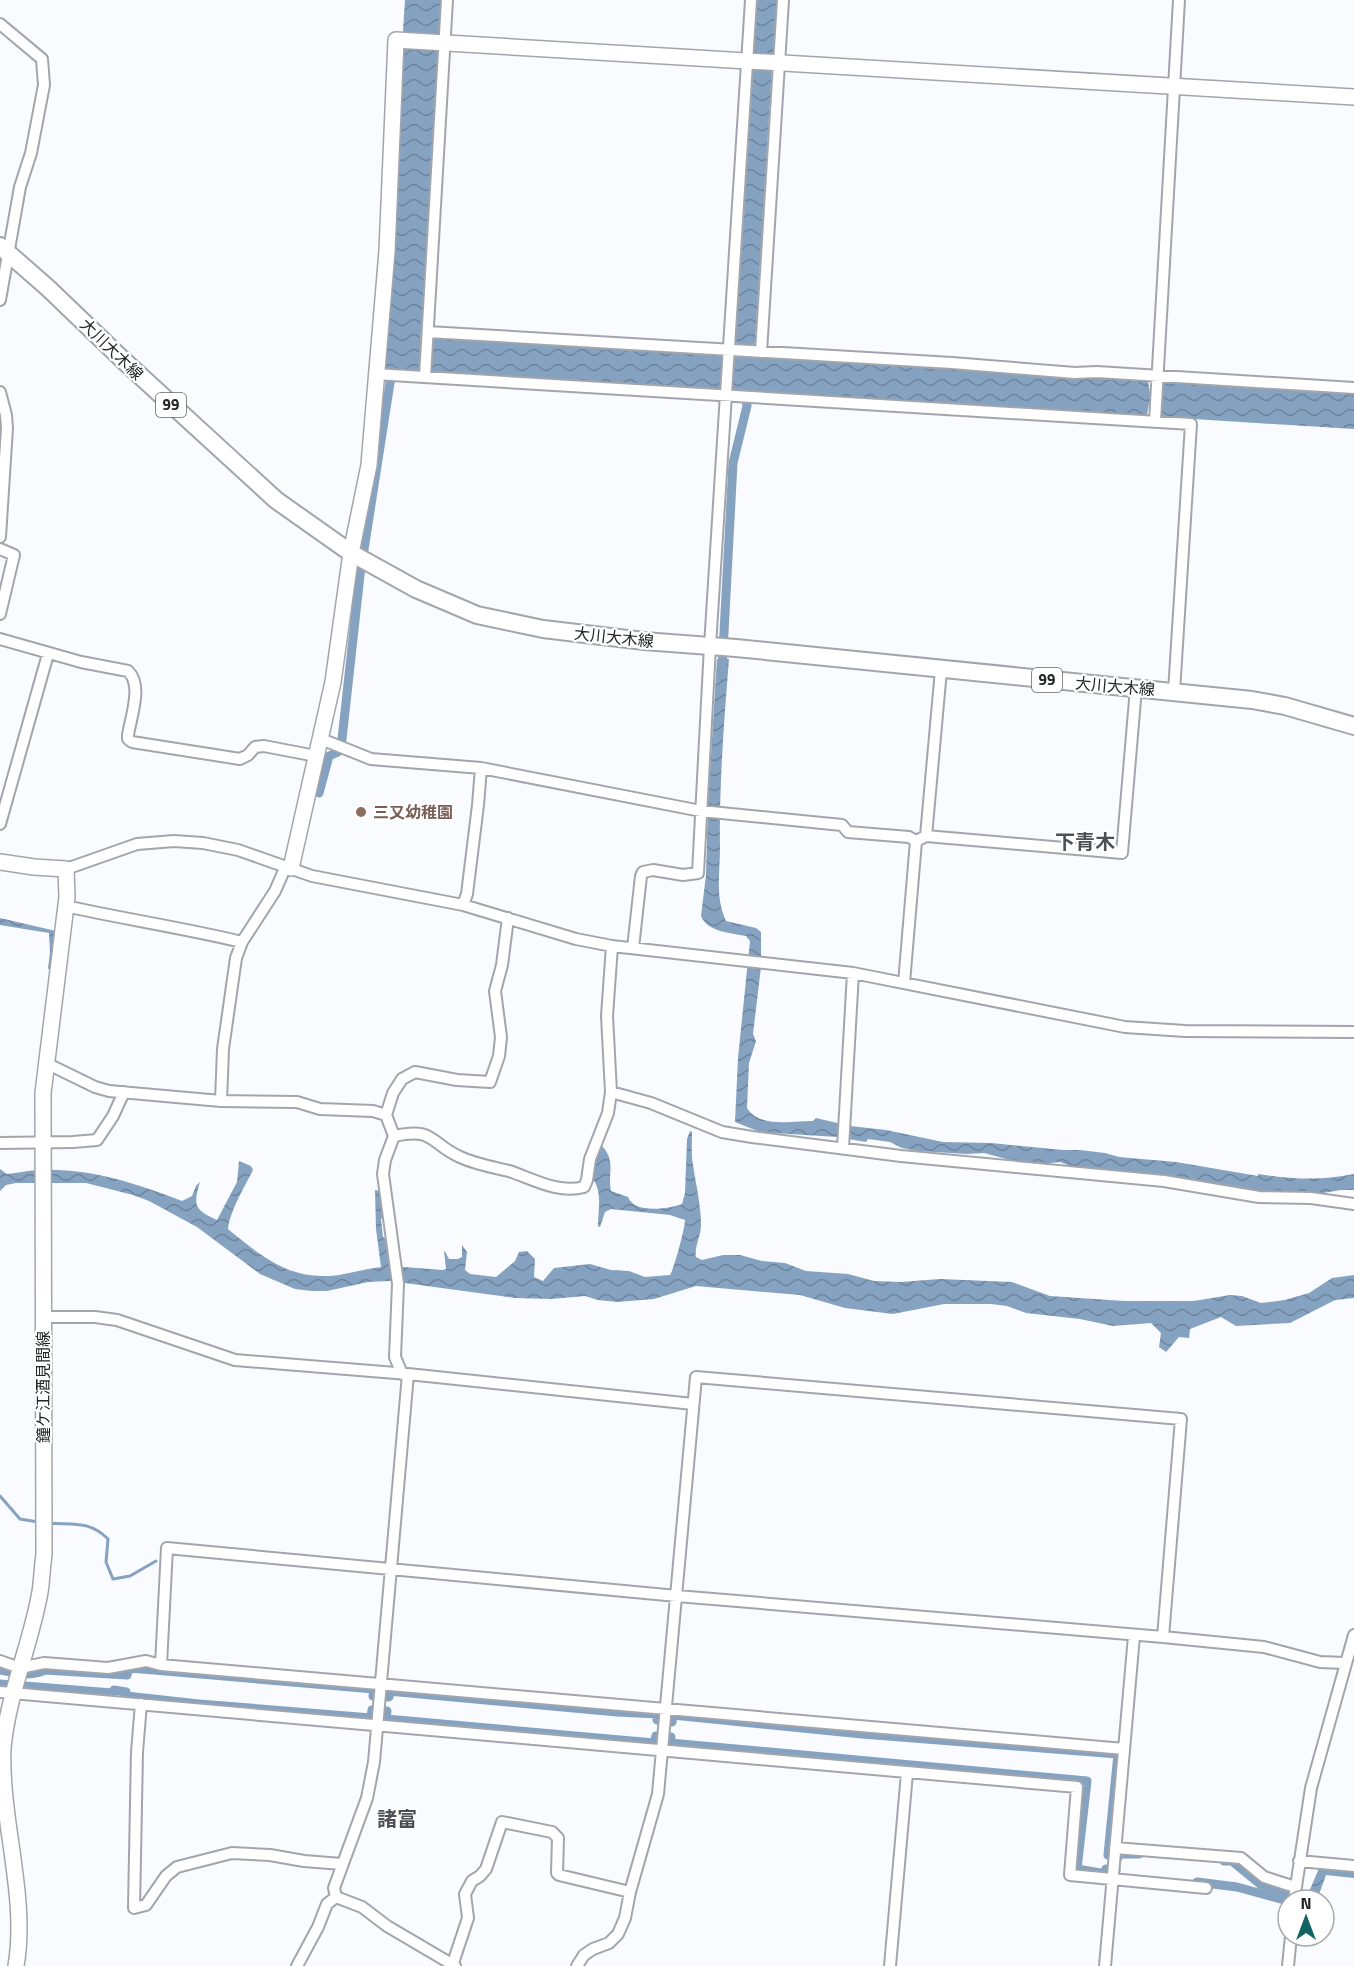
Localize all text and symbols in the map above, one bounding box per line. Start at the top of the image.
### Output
street label: 大川大木線 [75,313,149,385]
road number: 99 [156,393,186,417]
street label: 大川大木線 [573,621,655,653]
road number: 99 [1032,668,1062,692]
street label: 大川大木線 [1074,671,1156,701]
place label: 三又幼稚園 [373,800,453,824]
marker: 三又幼稚園 [354,805,368,819]
district label: 下青木 [1055,826,1115,857]
street label: 鐘ケ江酒見間線 [31,1331,55,1443]
district label: 諸富 [377,1803,417,1834]
north arrow [1276,1888,1336,1948]
text: N [1300,1891,1312,1915]

